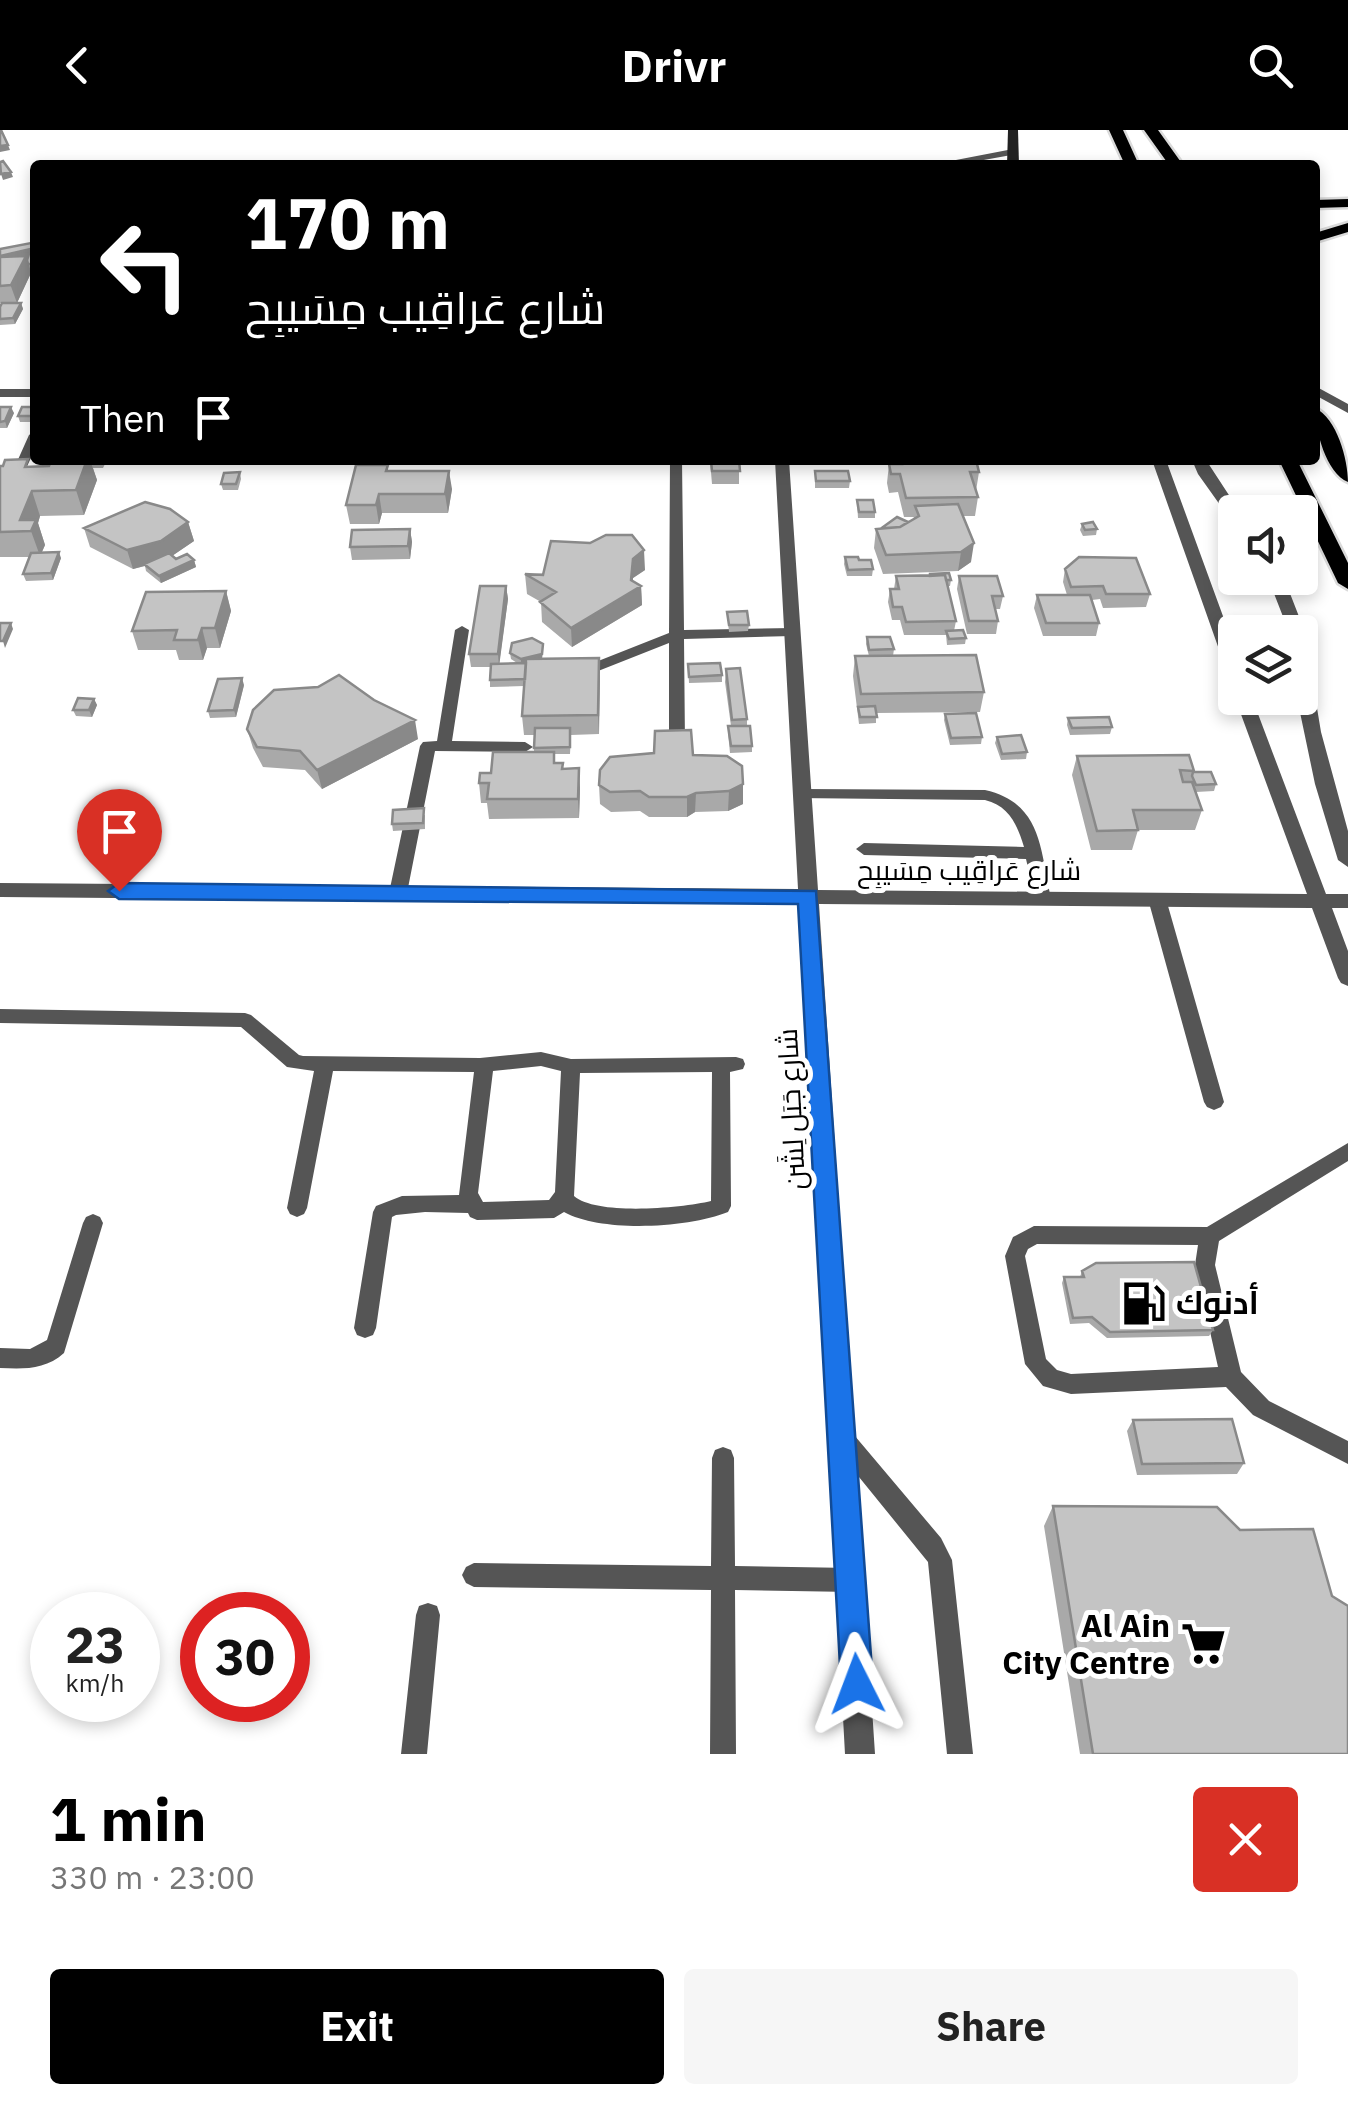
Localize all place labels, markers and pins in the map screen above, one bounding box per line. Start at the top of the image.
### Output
pin [77,789,162,892]
fuel station icon: أدنوك [1119,1279,1167,1327]
place label: أدنوك [1176,1281,1259,1323]
place label: Al Ain City Centre [1002,1604,1170,1683]
supermarket icon: Al Ain City Centre [1179,1620,1227,1668]

